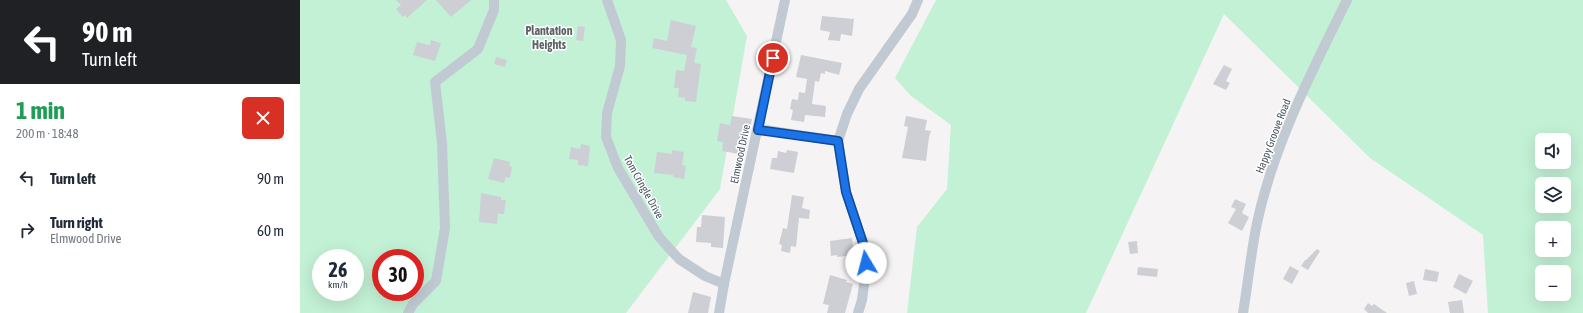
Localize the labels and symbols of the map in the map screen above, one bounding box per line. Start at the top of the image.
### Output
district label: Plantation Heights [525,24,573,52]
pin [756,41,790,75]
street label: Happy Groove Road [1253,97,1293,175]
street label: Elmwood Drive [728,123,752,185]
street label: Tom Cringle Drive [622,153,666,221]
position arrow [845,242,887,284]
speed limit sign: 30 [372,249,424,301]

